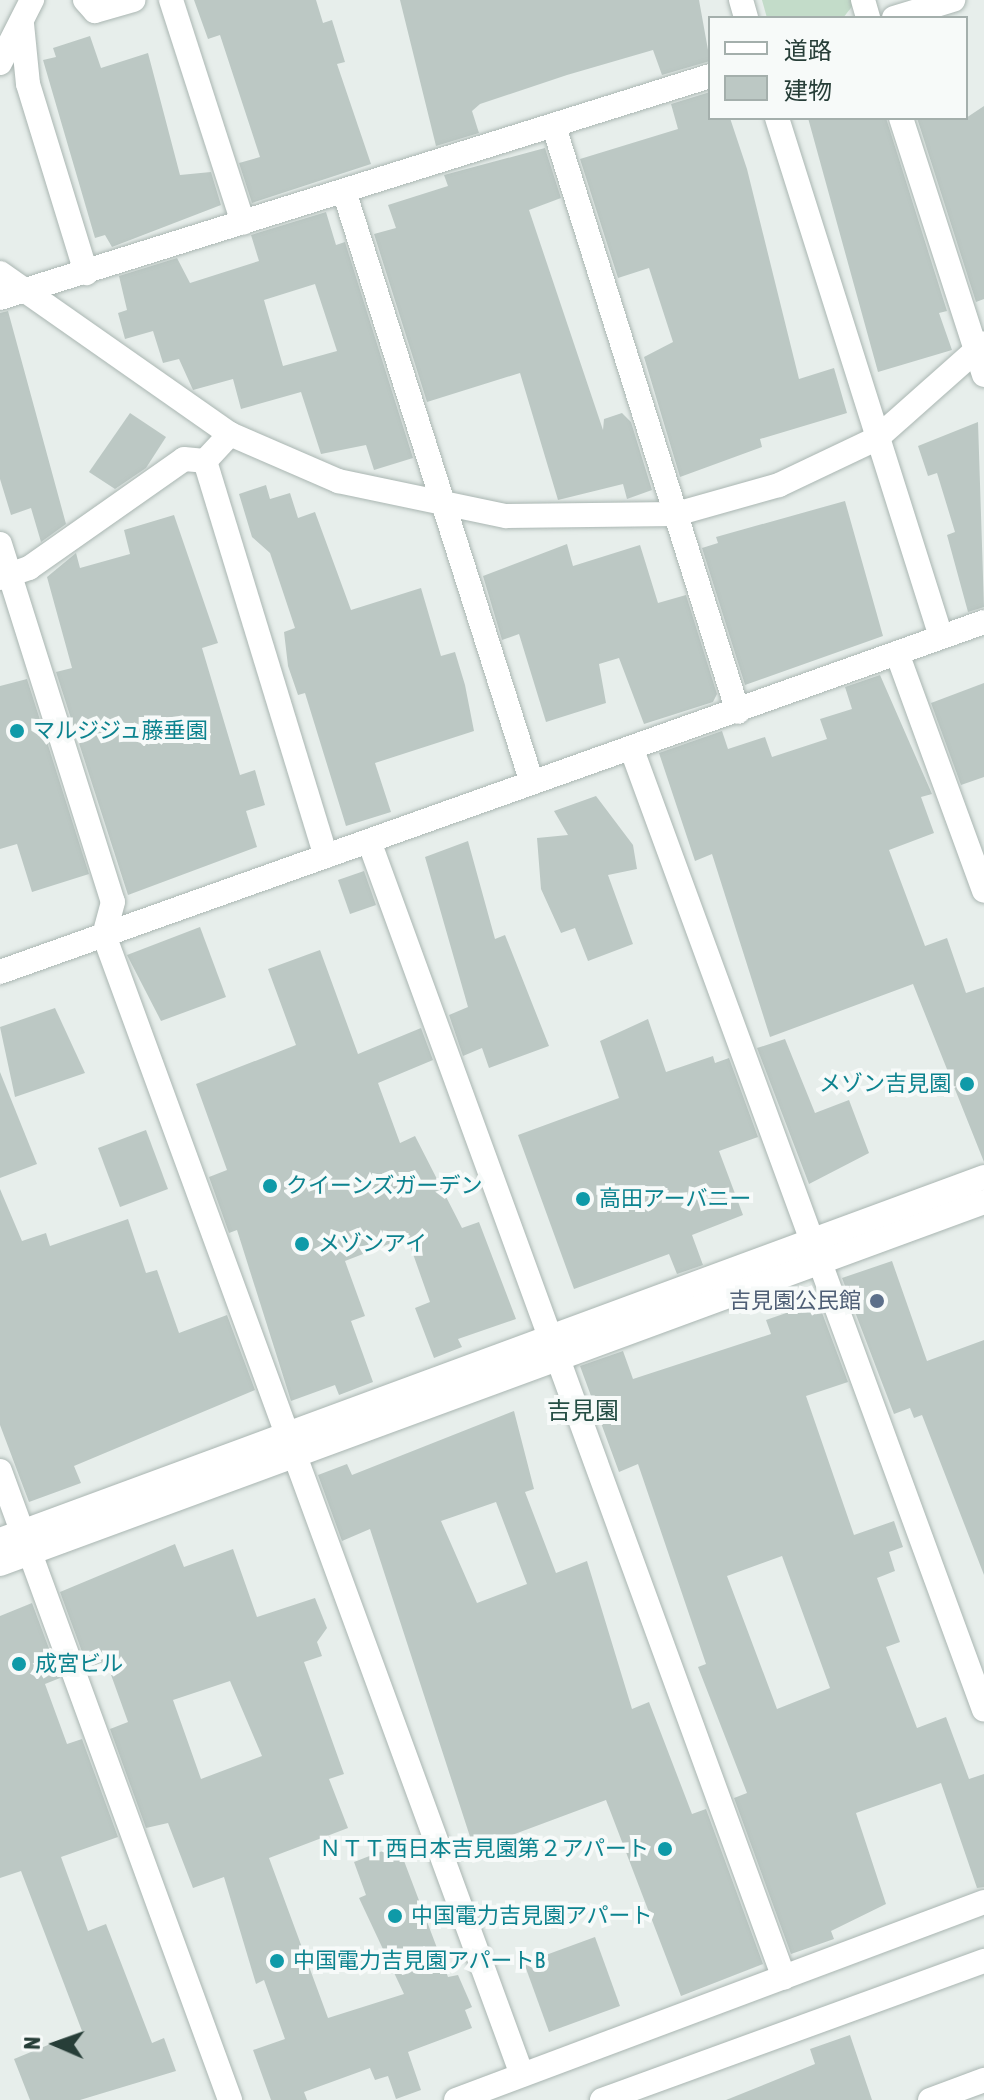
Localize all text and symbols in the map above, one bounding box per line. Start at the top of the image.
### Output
legend [708,16,968,120]
text: 道路 [784,37,832,64]
text: 建物 [784,77,832,104]
place label: マルジジュ藤垂園 [33,718,209,744]
marker: マルジジュ藤垂園 [8,722,26,740]
place label: メゾン吉見園 [819,1071,951,1097]
marker: メゾン吉見園 [958,1075,976,1093]
place label: クイーンズガーデン [286,1173,484,1199]
marker: クイーンズガーデン [261,1177,279,1195]
place label: 高田アーバニー [599,1186,752,1212]
marker: 高田アーバニー [574,1190,592,1208]
place label: メゾンアイ [318,1231,428,1257]
marker: メゾンアイ [293,1235,311,1253]
place label: 吉見園公民館 [729,1288,861,1314]
marker: 吉見園公民館 [868,1292,886,1310]
district label: 吉見園 [547,1397,619,1425]
place label: 成宮ビル [35,1651,123,1677]
marker: 成宮ビル [10,1655,28,1673]
place label: ＮＴＴ西日本吉見園第２アパート [319,1836,649,1862]
marker: ＮＴＴ西日本吉見園第２アパート [656,1840,674,1858]
place label: 中国電力吉見園アパート [411,1903,653,1929]
marker: 中国電力吉見園アパート [386,1907,404,1925]
place label: 中国電力吉見園アパートB [293,1948,545,1974]
marker: 中国電力吉見園アパートB [268,1952,286,1970]
north arrow [16,2004,96,2084]
text: N [19,2036,45,2050]

